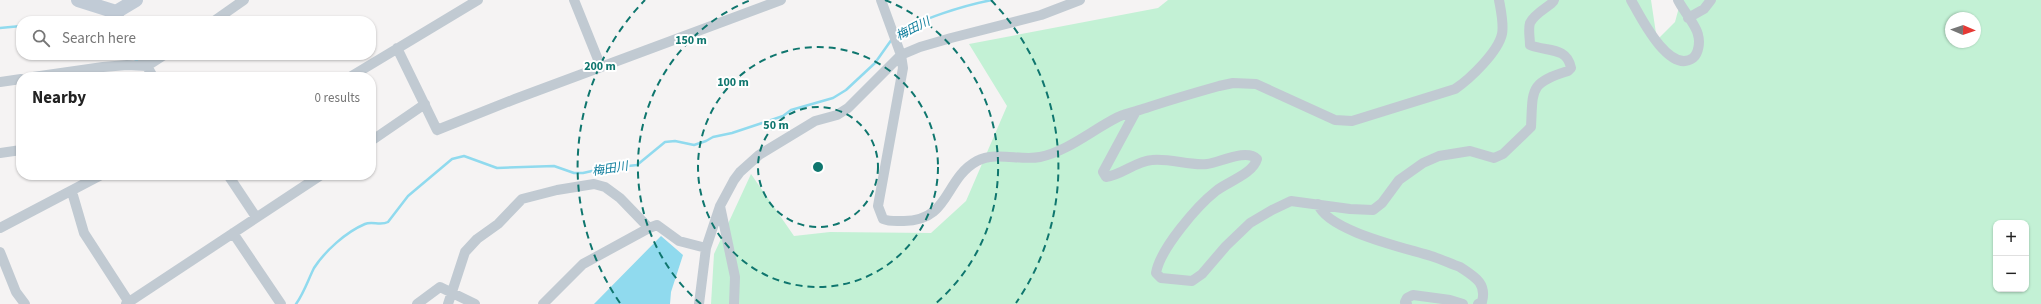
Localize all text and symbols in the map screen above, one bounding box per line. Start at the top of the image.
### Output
water label: 梅田川 [893,12,935,45]
north arrow [1945,12,1981,48]
search box [16,16,376,60]
icon: search [30,27,52,49]
text: Search here [62,28,136,49]
text: 150 m [675,32,707,49]
text: 200 m [584,58,616,75]
text: 100 m [717,74,749,91]
text: Nearby [32,86,86,110]
text: 0 results [315,89,360,107]
text: 50 m [763,117,789,134]
water label: 梅田川 [591,157,631,180]
centre of rings [811,160,825,174]
map controls [1993,220,2029,292]
button: + [1993,220,2029,256]
button: − [1993,256,2029,292]

